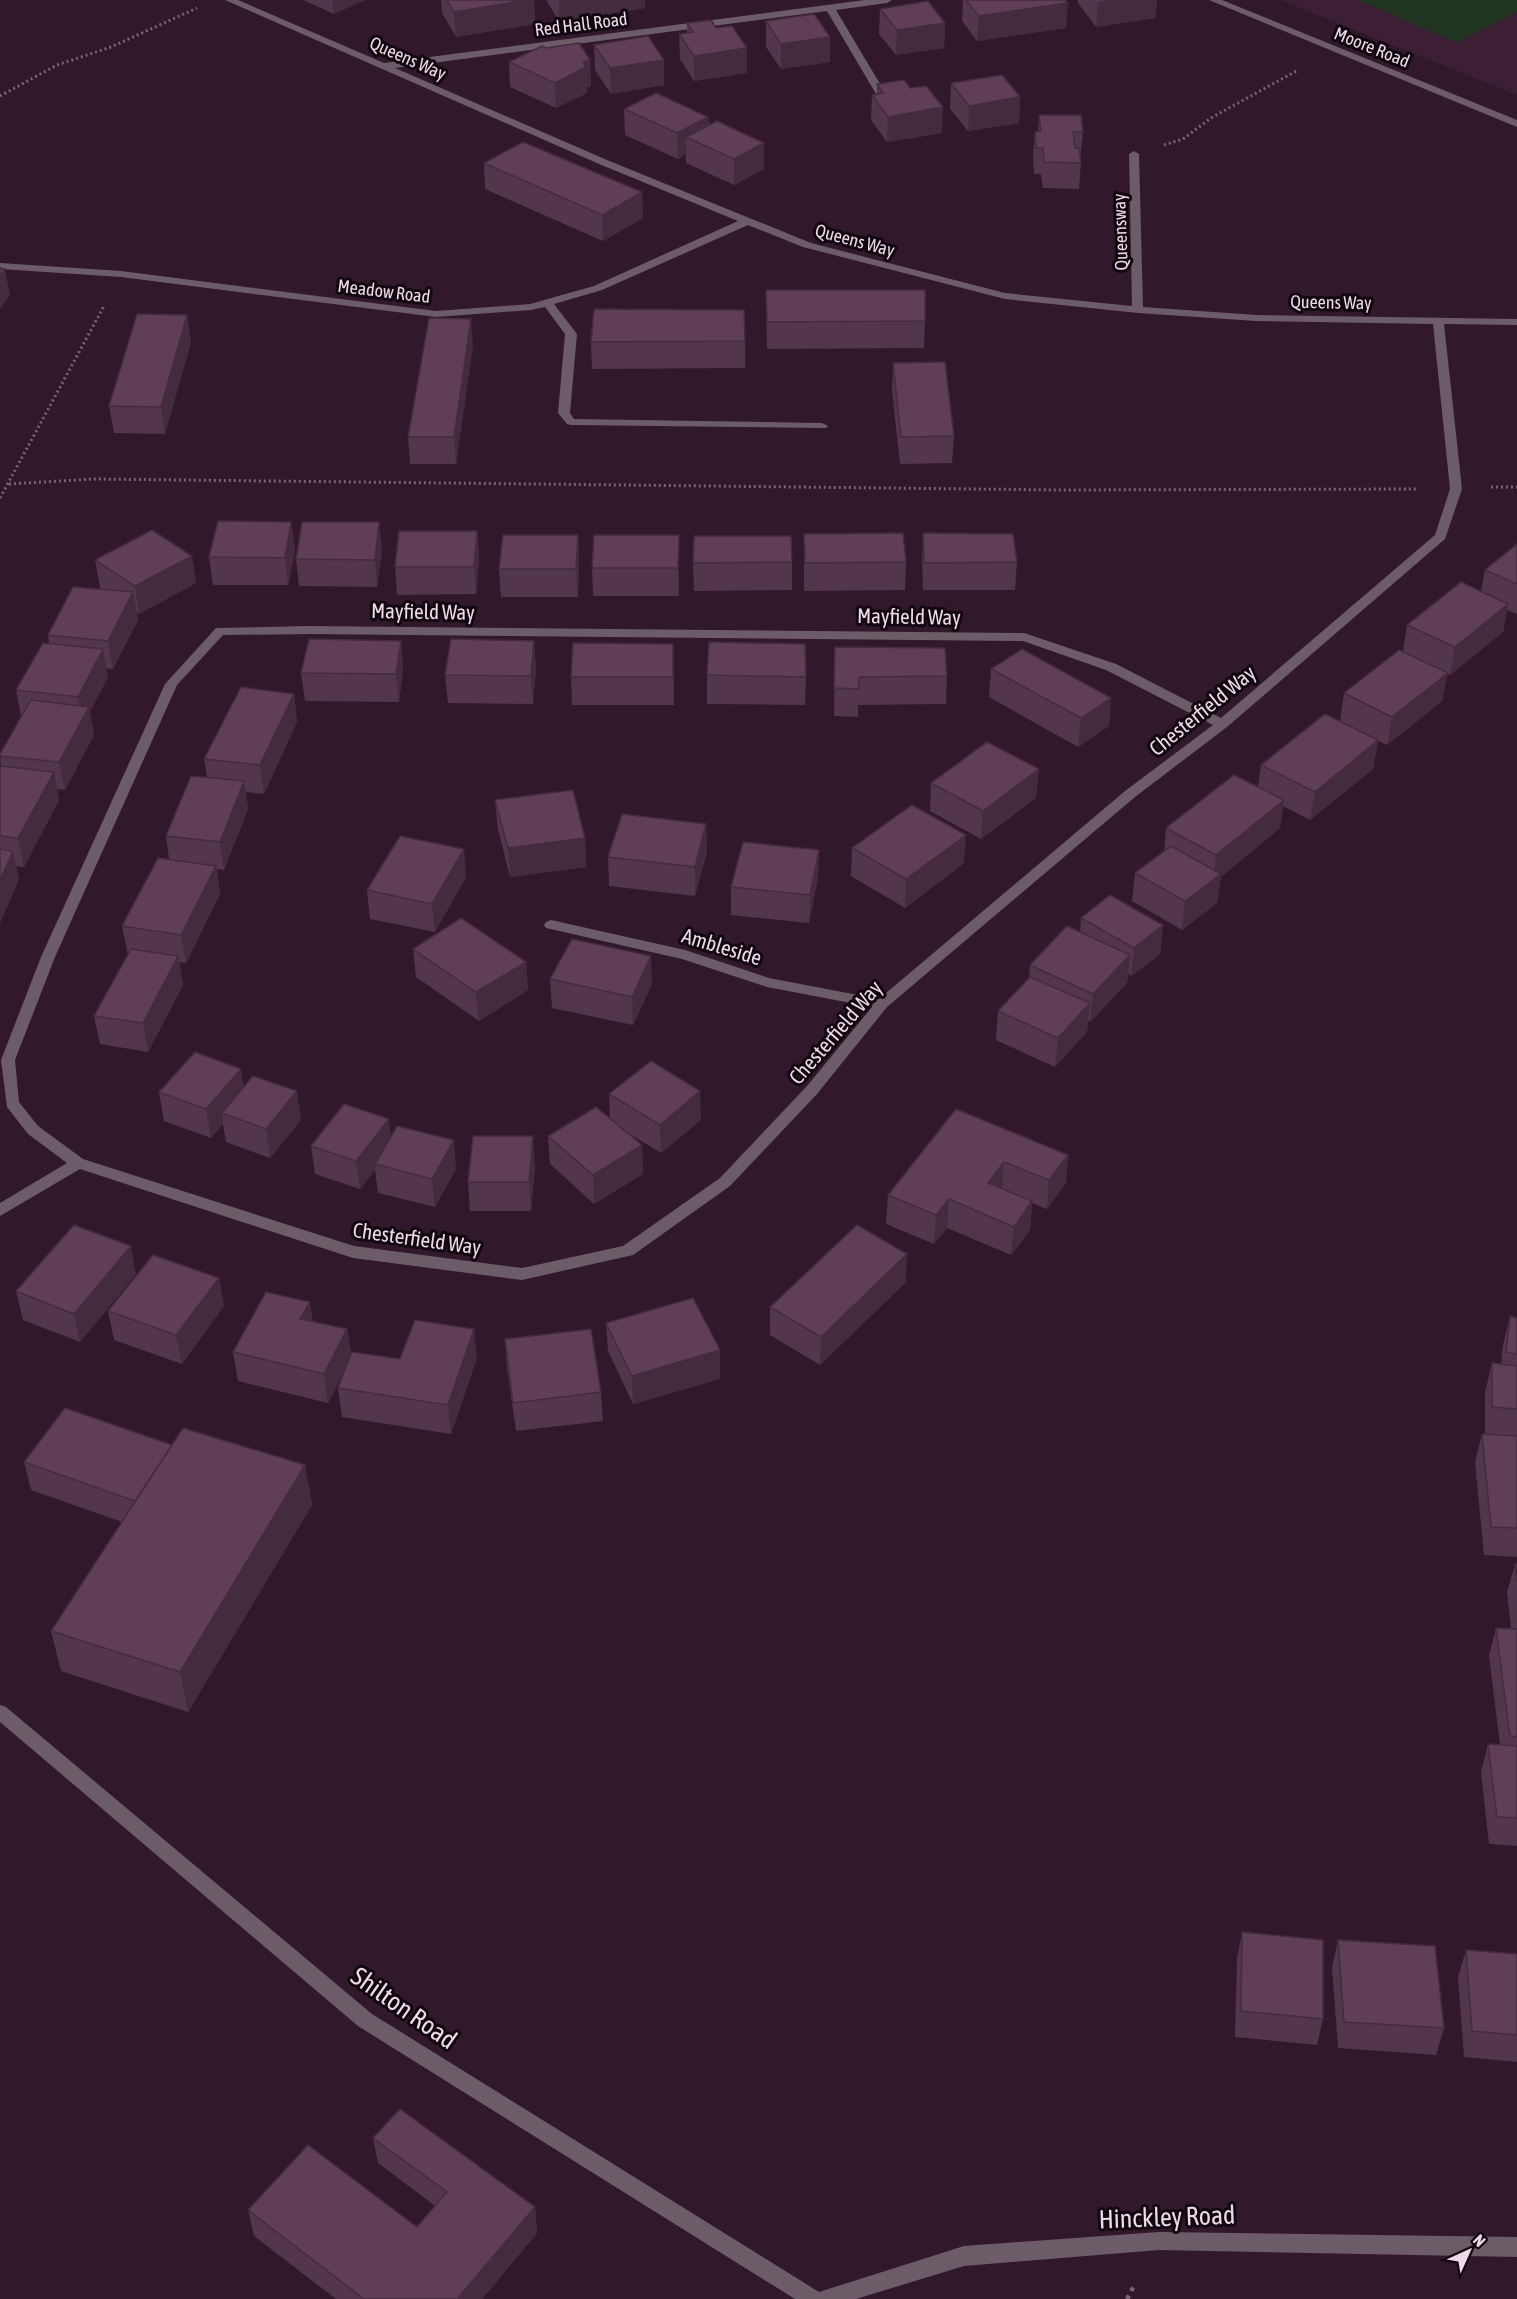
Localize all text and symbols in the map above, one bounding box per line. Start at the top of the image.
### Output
street label: Red Hall Road [533,8,629,40]
street label: Moore Road [1331,22,1413,72]
street label: Queens Way [367,32,449,84]
street label: Queensway [1108,193,1132,271]
street label: Queens Way [813,219,897,261]
street label: Meadow Road [337,275,431,307]
street label: Queens Way [1290,291,1372,313]
street label: Mayfield Way [371,598,475,624]
street label: Mayfield Way [857,603,961,629]
street label: Chesterfield Way [1144,660,1260,760]
street label: Ambleside [679,923,765,969]
street label: Chesterfield Way [784,975,887,1089]
street label: Chesterfield Way [351,1217,483,1259]
street label: Shilton Road [346,1961,462,2055]
street label: Hinckley Road [1098,2200,1236,2234]
north arrow [1439,2221,1499,2281]
text: N [1470,2231,1489,2250]

